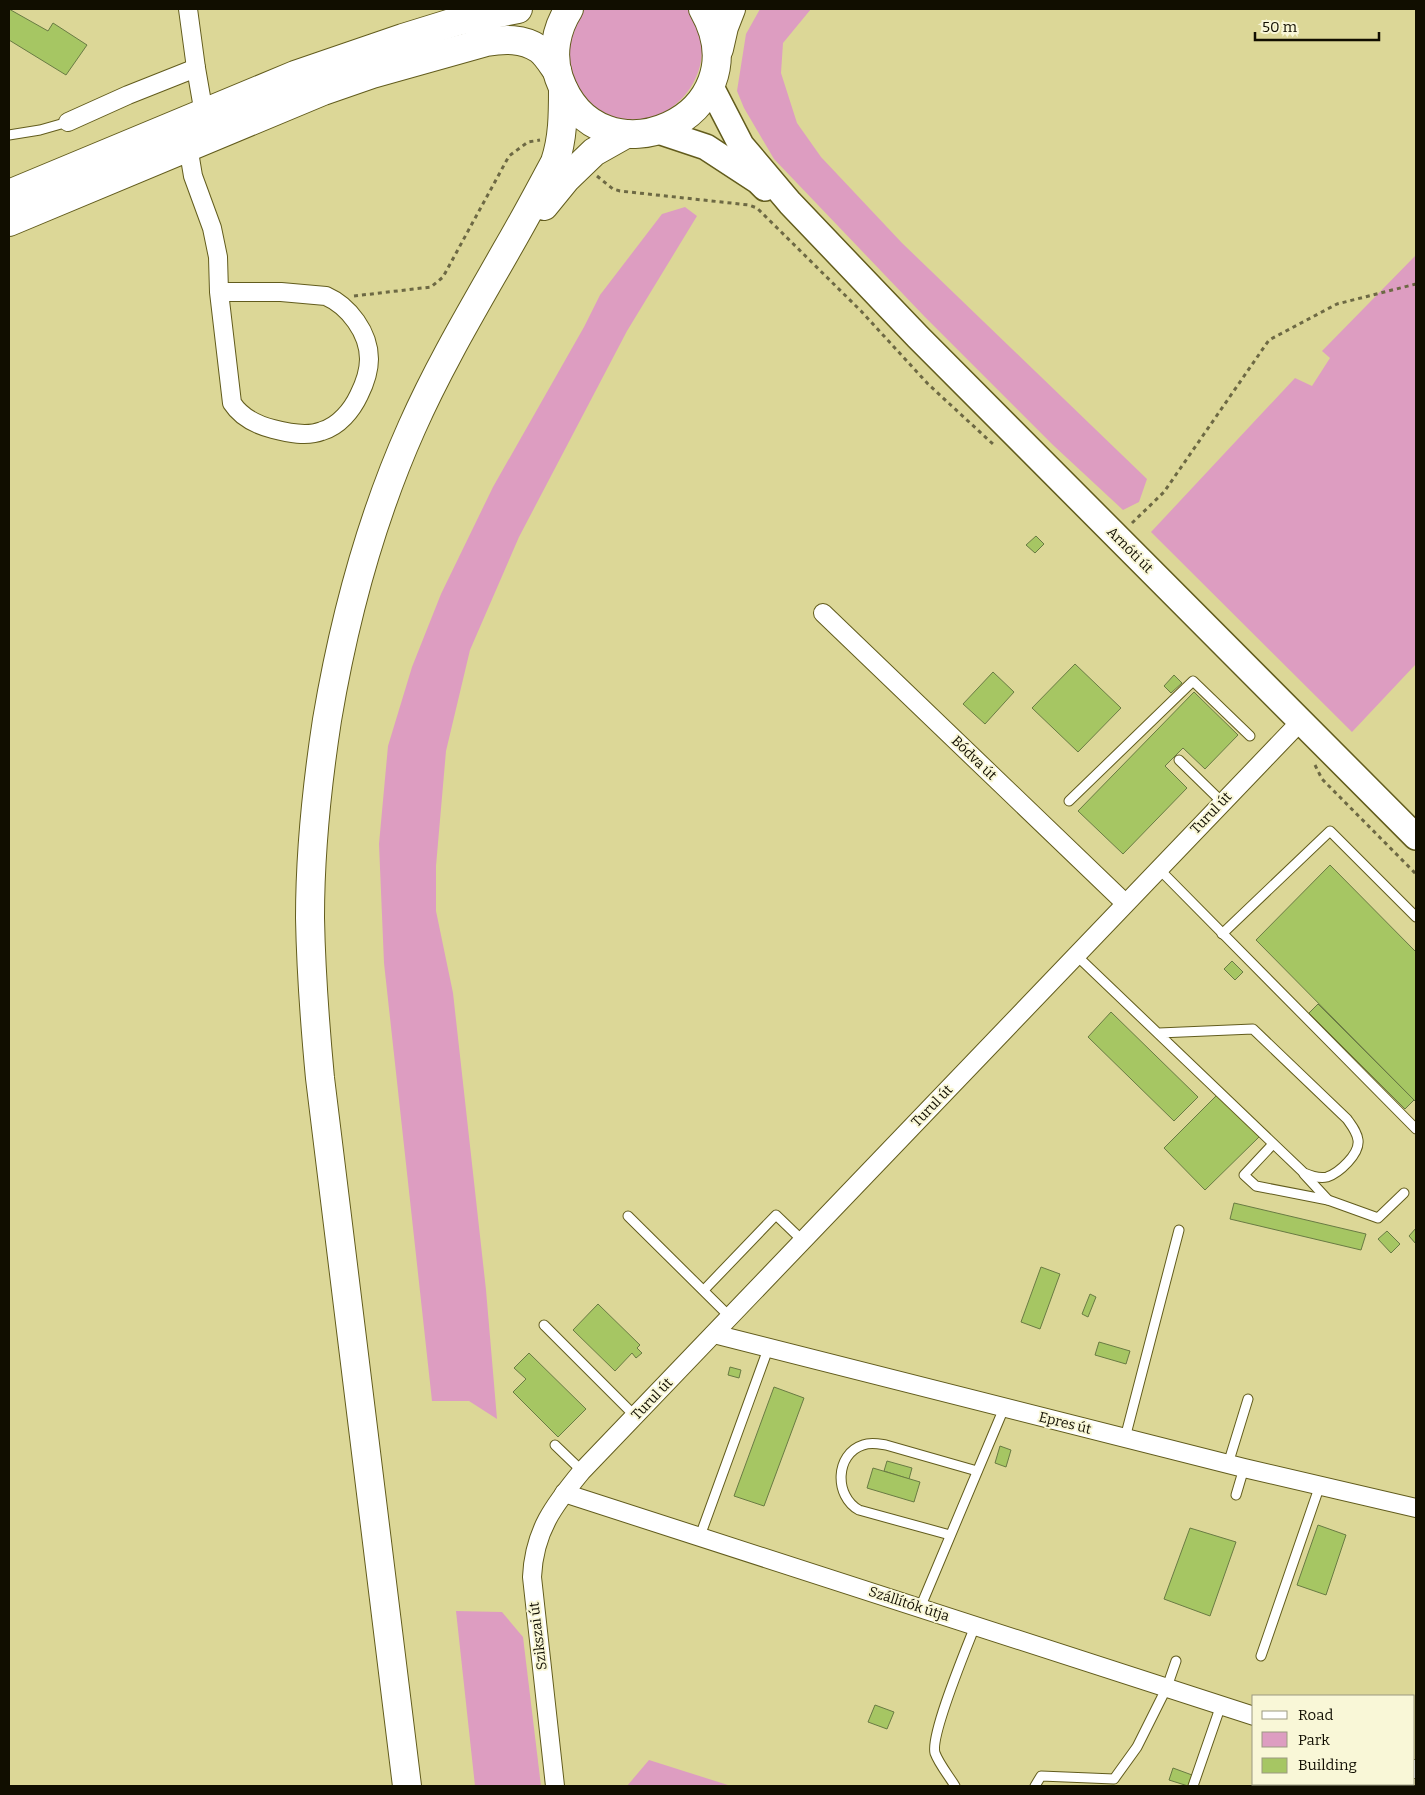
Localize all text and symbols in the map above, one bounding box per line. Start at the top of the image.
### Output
scale bar [1255,10,1379,42]
text: 50 m [1262,18,1298,36]
street label: Arnóti út [1103,523,1157,577]
street label: Bódva út [948,732,1000,784]
street label: Turul út [1187,788,1235,838]
street label: Turul út [908,1081,956,1131]
street label: Turul út [628,1374,676,1424]
street label: Epres út [1037,1408,1093,1438]
street label: Szállítók útja [867,1583,952,1625]
street label: Szikszai út [525,1601,551,1671]
legend [1252,1695,1415,1785]
text: Road [1298,1706,1333,1724]
text: Park [1298,1731,1330,1749]
text: Building [1298,1756,1357,1774]

